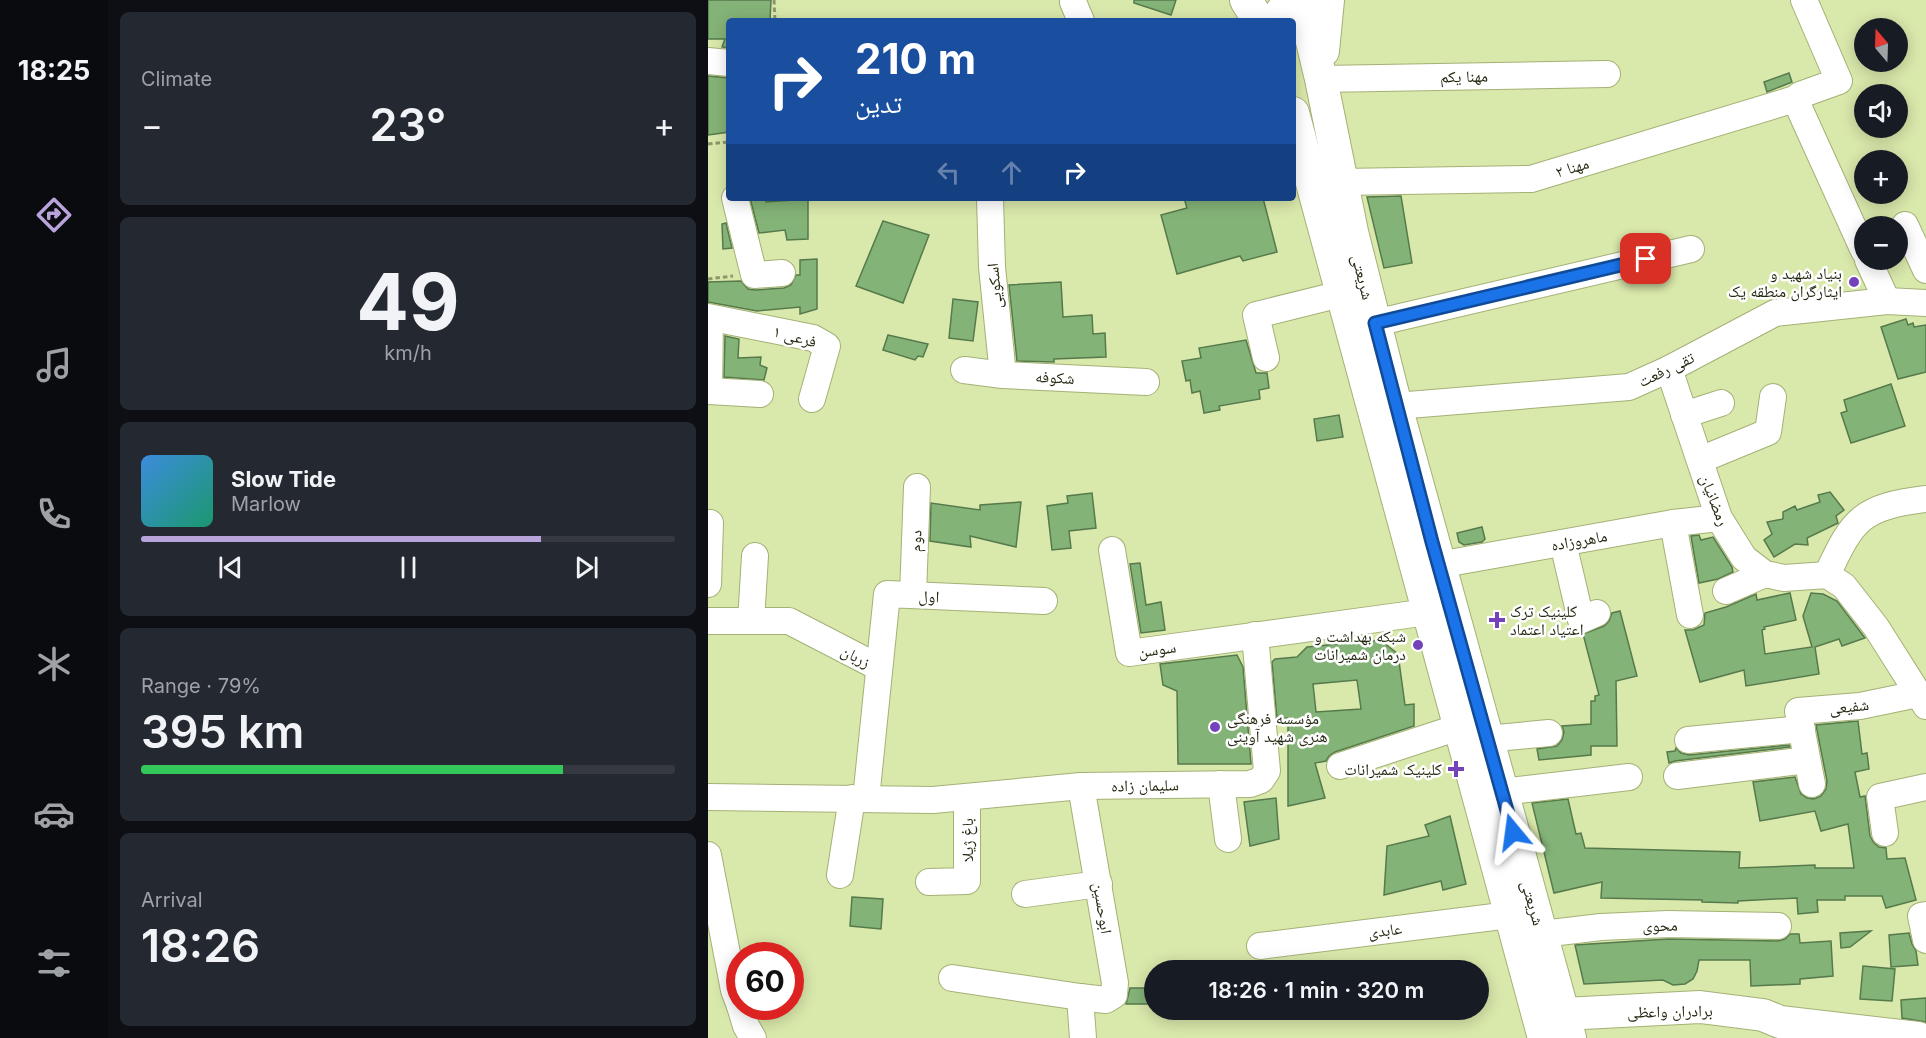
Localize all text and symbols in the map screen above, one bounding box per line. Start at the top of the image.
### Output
north arrow [1854,18,1908,72]
map controls [1854,18,1908,270]
text: 210 m [855,33,976,84]
icon: right [756,42,834,120]
text: 18:25 [18,54,90,87]
street label: مهنا یکم [1440,66,1488,87]
text: Climate [141,67,212,91]
button: sound [1854,84,1908,138]
text: تدین [855,87,902,120]
text: 23° [370,97,446,152]
text: − [141,105,163,145]
text: + [653,105,675,145]
button: + [1854,150,1908,204]
street label: مهنا ۲ [1553,152,1591,182]
icon: left [932,156,965,189]
icon: ahead [995,156,1028,189]
icon: right [1058,156,1091,189]
icon: directions [33,194,75,236]
button: − [1854,216,1908,270]
pin [1620,233,1671,284]
icon: arrive [1629,242,1662,275]
street label: شریعتی [1347,252,1378,302]
text: 49 [356,254,460,349]
street label: اسکویی [982,262,1007,310]
place label: بنیاد شهید و ایثارگران منطقه یک [1728,263,1842,302]
marker: بنیاد شهید و ایثارگران منطقه یک [1847,275,1861,289]
street label: فرعی ۱ [771,321,819,352]
text: km/h [384,341,432,365]
icon: music [33,344,75,386]
street label: تقی رفعت [1635,347,1698,392]
street label: شکوفه [1035,366,1075,388]
text: Slow Tide [231,466,336,492]
street label: رمضانیان [1695,471,1734,529]
text: Marlow [231,492,301,516]
icon: phone [33,493,75,535]
street label: ماهروزاده [1549,525,1609,555]
street label: دوم [905,530,926,552]
icon: previous [214,551,247,584]
icon: pause [392,551,425,584]
icon: next [570,551,603,584]
street label: اول [918,585,940,608]
place label: کلینیک ترک اعتیاد اعتماد [1510,601,1584,639]
marker: کلینیک ترک اعتیاد اعتماد [1488,611,1506,629]
place label: شبکه بهداشت و درمان شمیرانات [1314,626,1406,665]
street label: سوسن [1137,636,1177,663]
marker: شبکه بهداشت و درمان شمیرانات [1411,638,1425,652]
street label: زربان [838,640,874,673]
icon: climate [33,643,75,685]
text: Range · 79% [141,674,261,698]
street label: شفیعی [1828,694,1870,719]
text: 395 km [141,704,304,759]
place label: مؤسسه فرهنگی هنری شهید آوینی [1227,708,1328,747]
marker: مؤسسه فرهنگی هنری شهید آوینی [1208,720,1222,734]
place label: کلینیک شمیرانات [1344,759,1442,779]
marker: کلینیک شمیرانات [1447,760,1465,778]
street label: سلیمان زاده [1111,774,1179,797]
icon: car [33,793,75,835]
position arrow [1481,800,1545,864]
street label: باغ ژیلا [957,818,978,862]
street label: شریعتی [1516,878,1549,928]
street label: ابوحسین [1088,881,1117,935]
text: Arrival [141,888,203,912]
street label: محوی [1642,915,1678,936]
text: 18:26 [141,918,260,973]
street label: عابدی [1367,918,1403,943]
icon: filters [33,942,75,984]
speed limit sign: 60 [726,942,804,1020]
text: 18:26 · 1 min · 320 m [1209,977,1424,1003]
street label: برادران واعظی [1627,1000,1713,1023]

